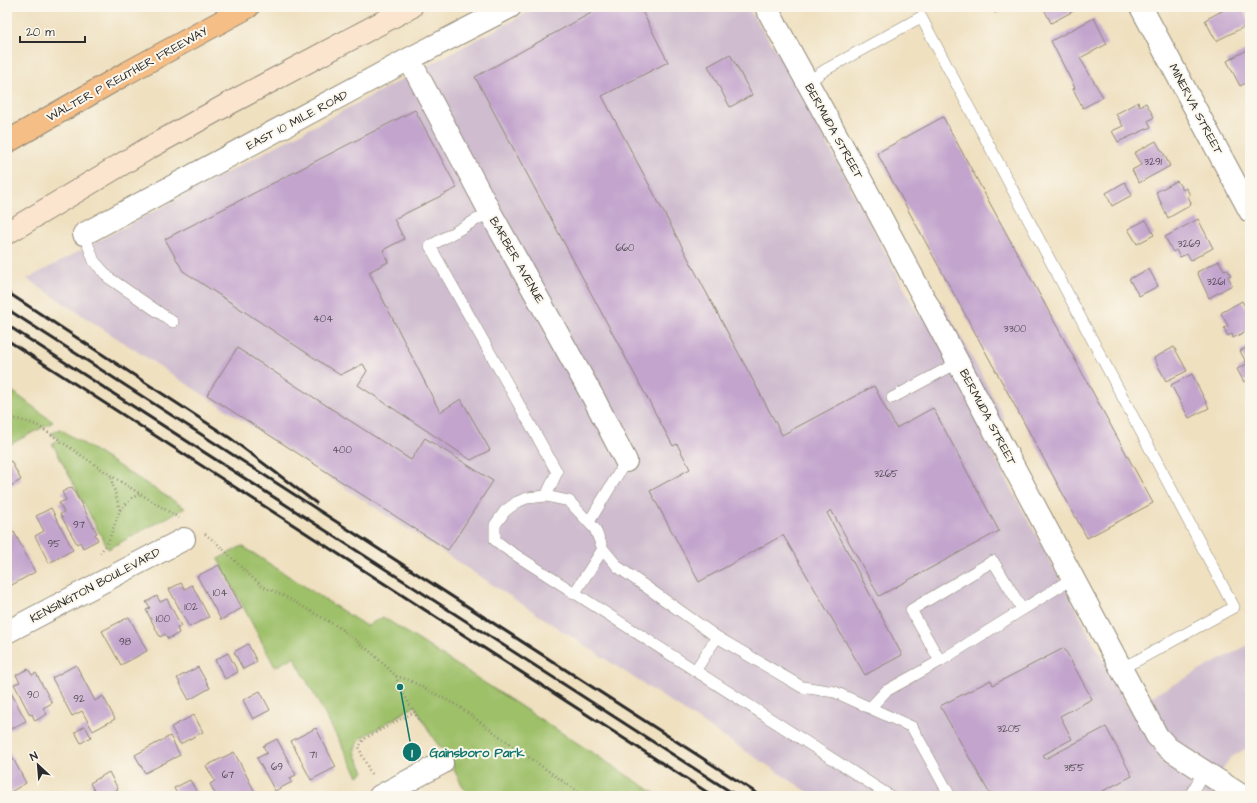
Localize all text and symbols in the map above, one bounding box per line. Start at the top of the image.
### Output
scale bar [20,18,85,44]
street label: WALTER P REUTHER FREEWAY [44,23,211,126]
text: 20 m [26,24,55,41]
street label: MINERVA STREET [1164,61,1227,158]
street label: BERMUDA STREET [800,81,867,182]
street label: EAST 10 MILE ROAD [243,86,351,154]
house number: 3291 [1144,155,1163,169]
street label: BARBER AVENUE [485,214,548,307]
house number: 3269 [1178,237,1201,251]
house number: 660 [616,241,634,255]
house number: 3261 [1207,275,1226,289]
house number: 404 [313,312,333,326]
house number: 3300 [1004,322,1026,336]
street label: BERMUDA STREET [955,366,1020,469]
house number: 400 [332,443,352,457]
house number: 3265 [874,467,898,481]
house number: 97 [73,518,85,532]
house number: 95 [48,537,60,551]
street label: KENSINGTON BOULEVARD [27,544,164,627]
house number: 104 [213,586,227,600]
house number: 102 [184,600,198,614]
house number: 100 [156,612,170,626]
house number: 98 [119,635,132,649]
house number: 90 [27,688,39,702]
house number: 92 [73,692,85,706]
house number: 3205 [997,722,1021,736]
callout: Gainsboro Park [402,740,533,765]
text: Gainsboro Park [430,744,525,762]
north arrow [18,745,58,785]
text: 1 [411,745,413,762]
text: N [27,748,40,765]
house number: 71 [309,748,317,762]
house number: 69 [271,760,283,774]
house number: 3155 [1064,761,1084,775]
house number: 67 [222,768,234,782]

